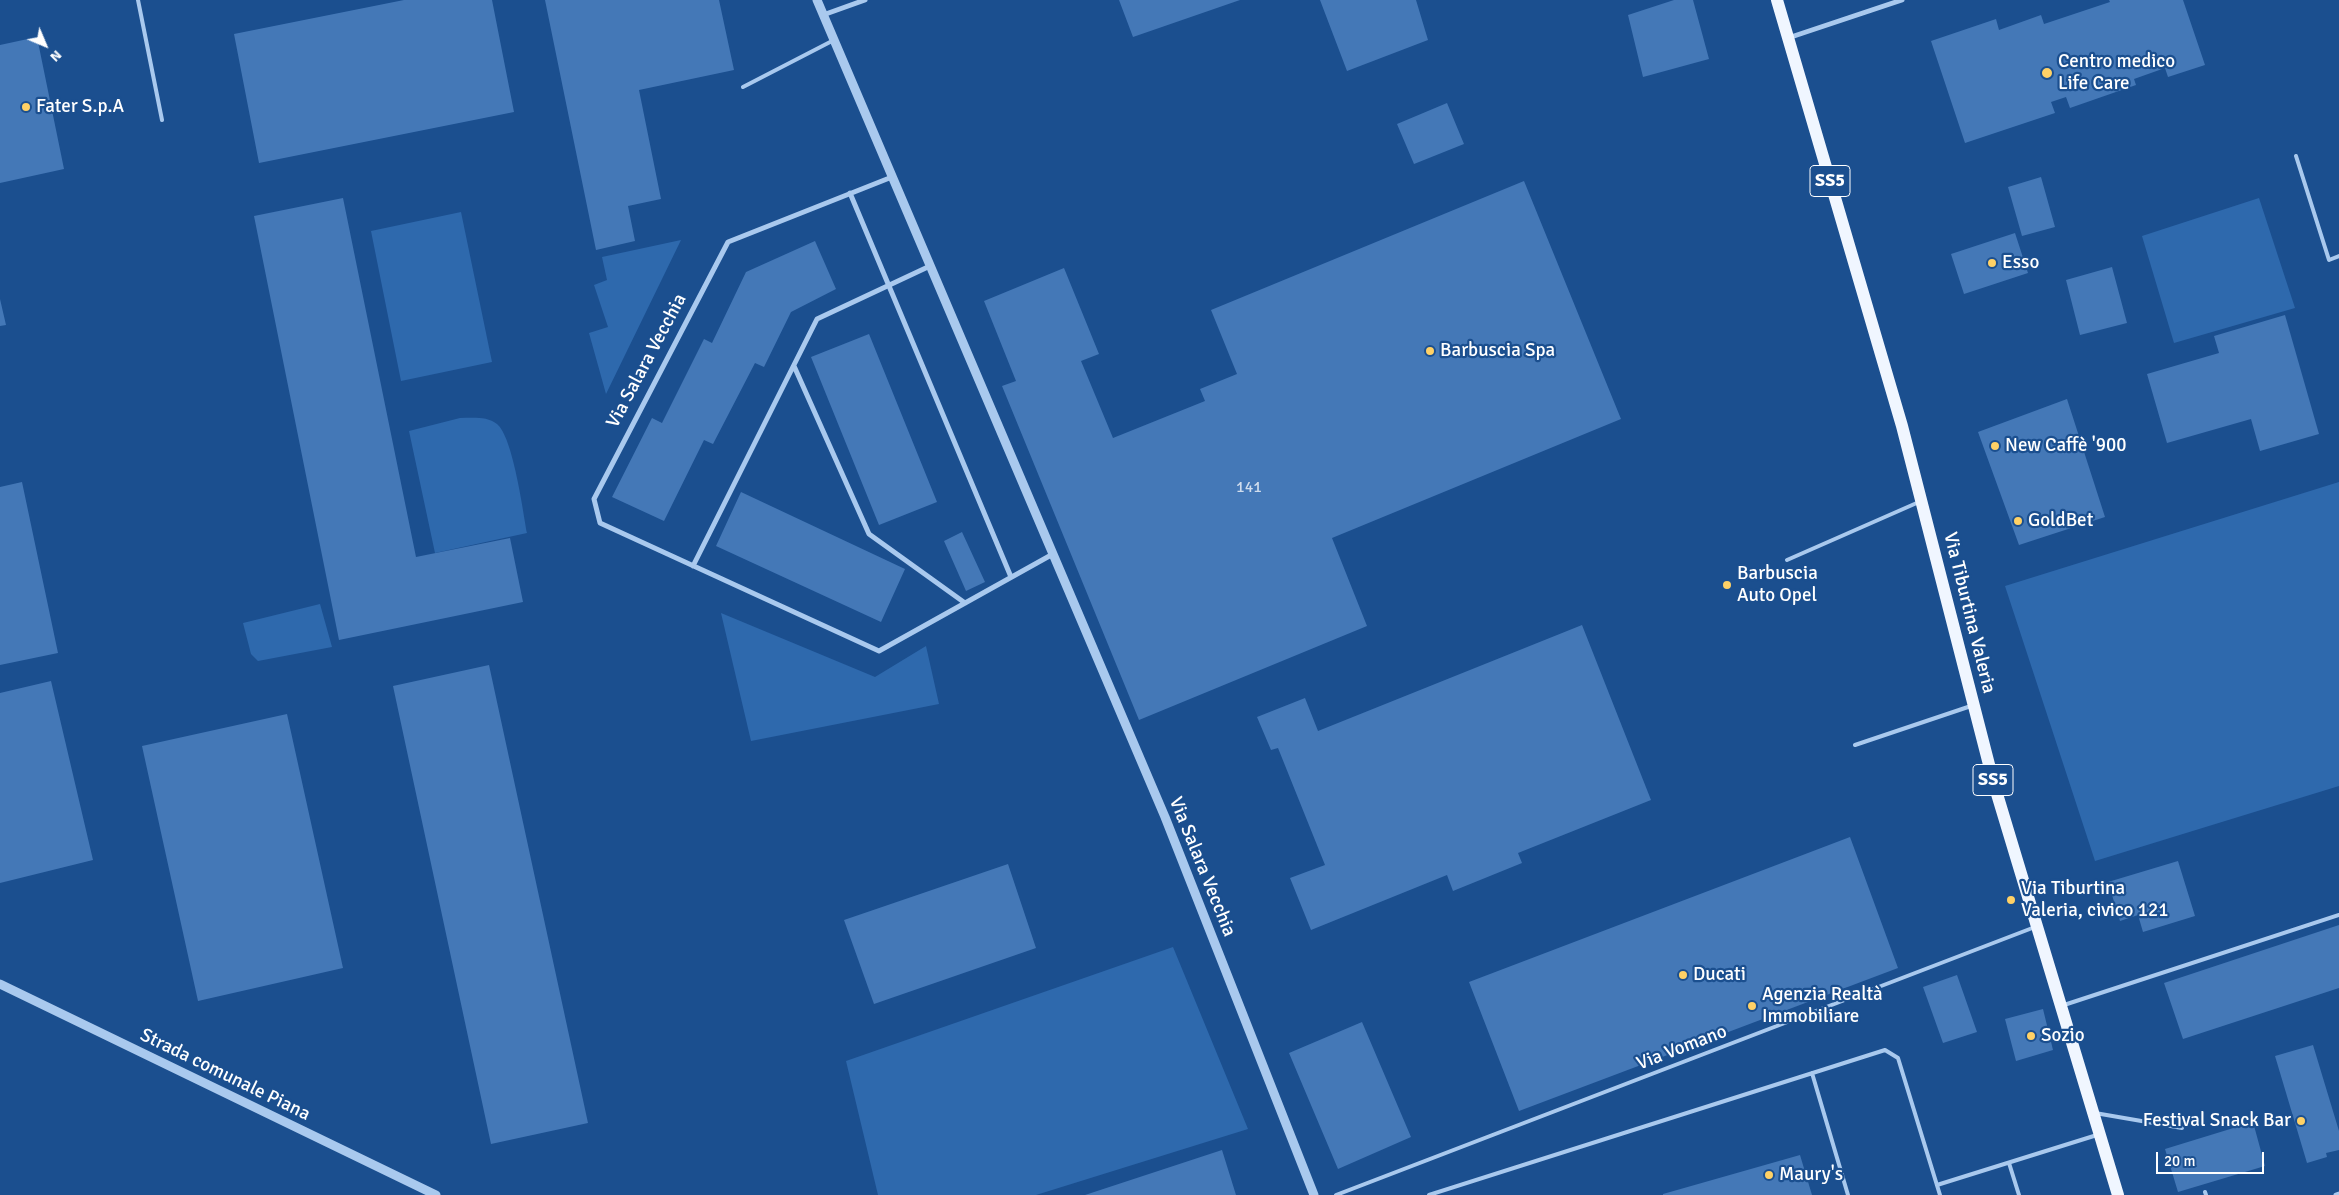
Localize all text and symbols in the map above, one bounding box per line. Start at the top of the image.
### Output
north arrow [20,20,70,70]
text: N [47,47,65,65]
place label: Centro medico Life Care [2058,51,2175,95]
marker: Centro medico Life Care [2040,66,2054,80]
place label: Fater S.p.A [36,96,124,118]
marker: Fater S.p.A [20,101,32,113]
road number: SS5 [1810,166,1850,197]
place label: Esso [2002,252,2039,274]
marker: Esso [1986,257,1998,269]
street label: Via Salara Vecchia [602,290,692,432]
place label: Barbuscia Spa [1440,340,1555,362]
marker: Barbuscia Spa [1424,345,1436,357]
place label: New Caffè '900 [2005,435,2126,457]
marker: New Caffè '900 [1989,440,2001,452]
house number: 141 [1236,478,1262,498]
place label: GoldBet [2028,510,2093,532]
marker: GoldBet [2012,515,2024,527]
street label: Via Tiburtina Valeria [1938,530,2000,696]
place label: Barbuscia Auto Opel [1737,563,1818,607]
marker: Barbuscia Auto Opel [1721,579,1733,591]
road number: SS5 [1973,764,2013,796]
street label: Via Salara Vecchia [1164,794,1240,940]
place label: Via Tiburtina Valeria, civico 121 [2021,878,2168,922]
marker: Via Tiburtina Valeria, civico 121 [2005,894,2017,906]
place label: Ducati [1693,964,1746,986]
marker: Ducati [1677,969,1689,981]
place label: Agenzia Realtà Immobiliare [1762,984,1883,1028]
marker: Agenzia Realtà Immobiliare [1746,1000,1758,1012]
street label: Via Vomano [1634,1020,1730,1076]
street label: Strada comunale Piana [136,1024,314,1126]
place label: Sozio [2041,1025,2085,1047]
marker: Sozio [2025,1030,2037,1042]
place label: Festival Snack Bar [2143,1110,2291,1132]
marker: Festival Snack Bar [2295,1115,2307,1127]
scale bar [2159,1142,2266,1174]
text: 20 m [2164,1152,2195,1170]
place label: Maury's [1779,1164,1843,1186]
marker: Maury's [1763,1169,1775,1181]

